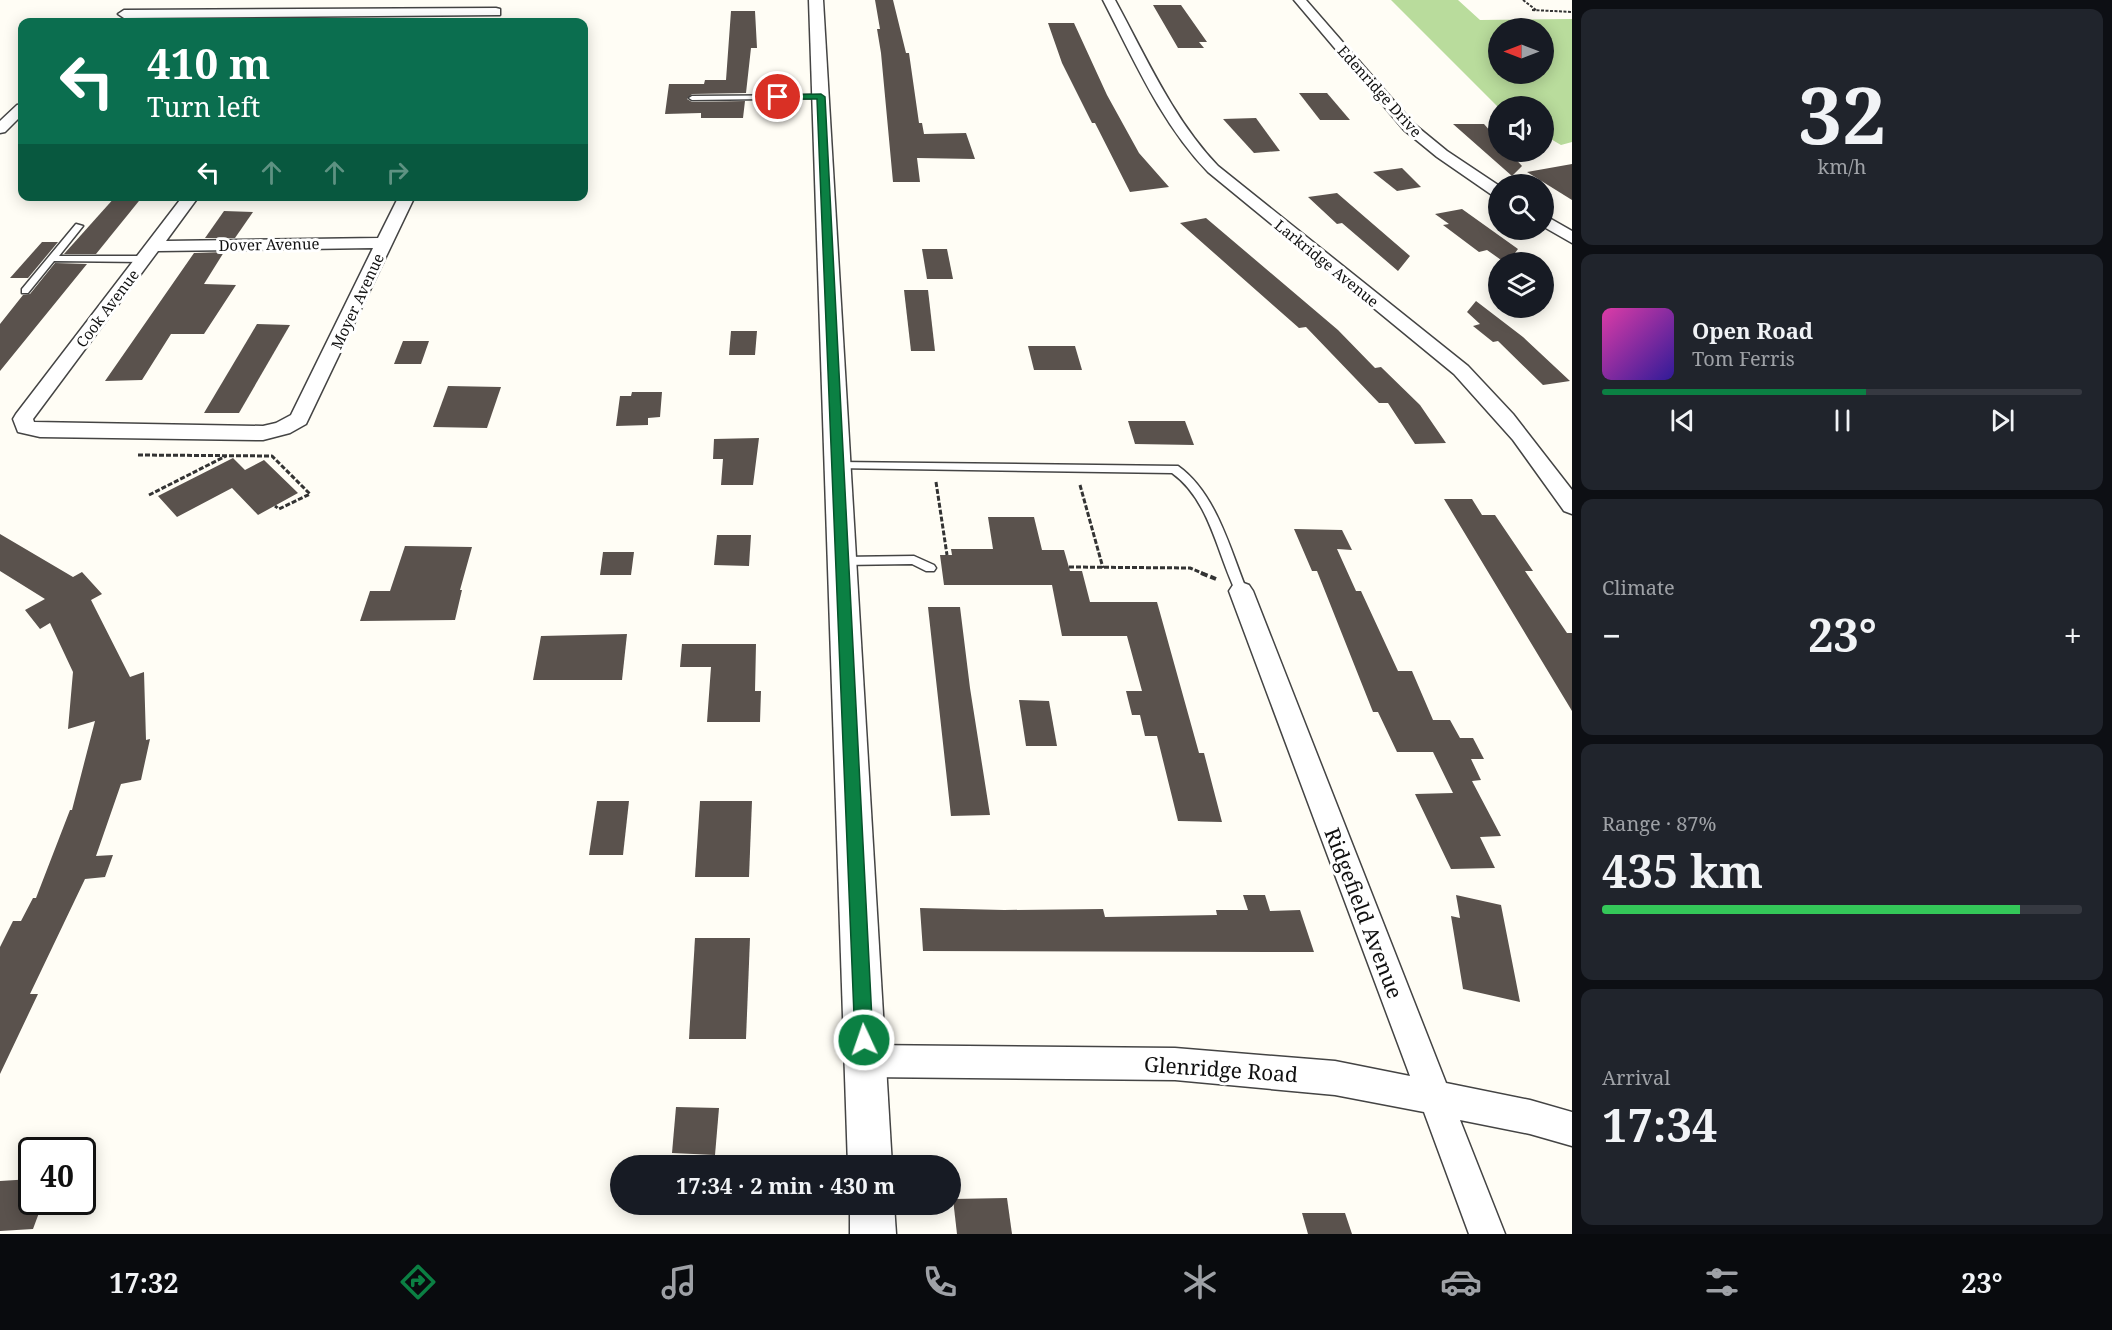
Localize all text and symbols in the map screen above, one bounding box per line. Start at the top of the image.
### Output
north arrow [1488,18,1554,84]
map controls [1488,18,1554,318]
text: 410 m [147,34,271,91]
street label: Edenridge Drive [1333,41,1427,141]
icon: left [48,42,126,120]
text: 32 [1798,61,1886,167]
pin [752,71,803,122]
icon: arrive [761,80,794,113]
text: Turn left [147,88,260,125]
button: sound [1488,96,1554,162]
text: km/h [1817,153,1867,180]
icon: left [192,156,225,189]
icon: ahead [255,156,288,189]
icon: ahead [318,156,351,189]
icon: right [381,156,414,189]
button: search [1488,174,1554,240]
street label: Larkridge Avenue [1271,215,1383,311]
street label: Dover Avenue [218,233,320,255]
street label: Moyer Avenue [326,250,388,352]
button: layers [1488,252,1554,318]
street label: Cook Avenue [71,265,143,351]
text: Open Road [1692,315,1813,345]
text: Tom Ferris [1692,345,1795,372]
icon: previous [1666,404,1699,437]
icon: pause [1826,404,1859,437]
icon: next [1986,404,2019,437]
text: Climate [1602,574,1675,601]
text: 23° [1808,604,1877,665]
text: − [1602,613,1621,658]
text: + [2064,613,2082,658]
text: Range · 87% [1602,810,1716,837]
street label: Ridgefield Avenue [1318,823,1410,1003]
text: 435 km [1602,840,1763,901]
position arrow [832,1008,896,1072]
street label: Glenridge Road [1143,1050,1299,1088]
text: Arrival [1602,1064,1670,1091]
text: 17:34 [1602,1094,1717,1155]
speed limit sign: 40 [18,1137,96,1215]
text: 17:34 · 2 min · 430 m [676,1170,895,1200]
icon: directions [397,1261,439,1303]
icon: music [658,1261,700,1303]
icon: phone [919,1261,961,1303]
icon: climate [1179,1261,1221,1303]
icon: car [1440,1261,1482,1303]
icon: filters [1701,1261,1743,1303]
text: 17:32 [109,1264,179,1301]
text: 23° [1961,1264,2003,1301]

